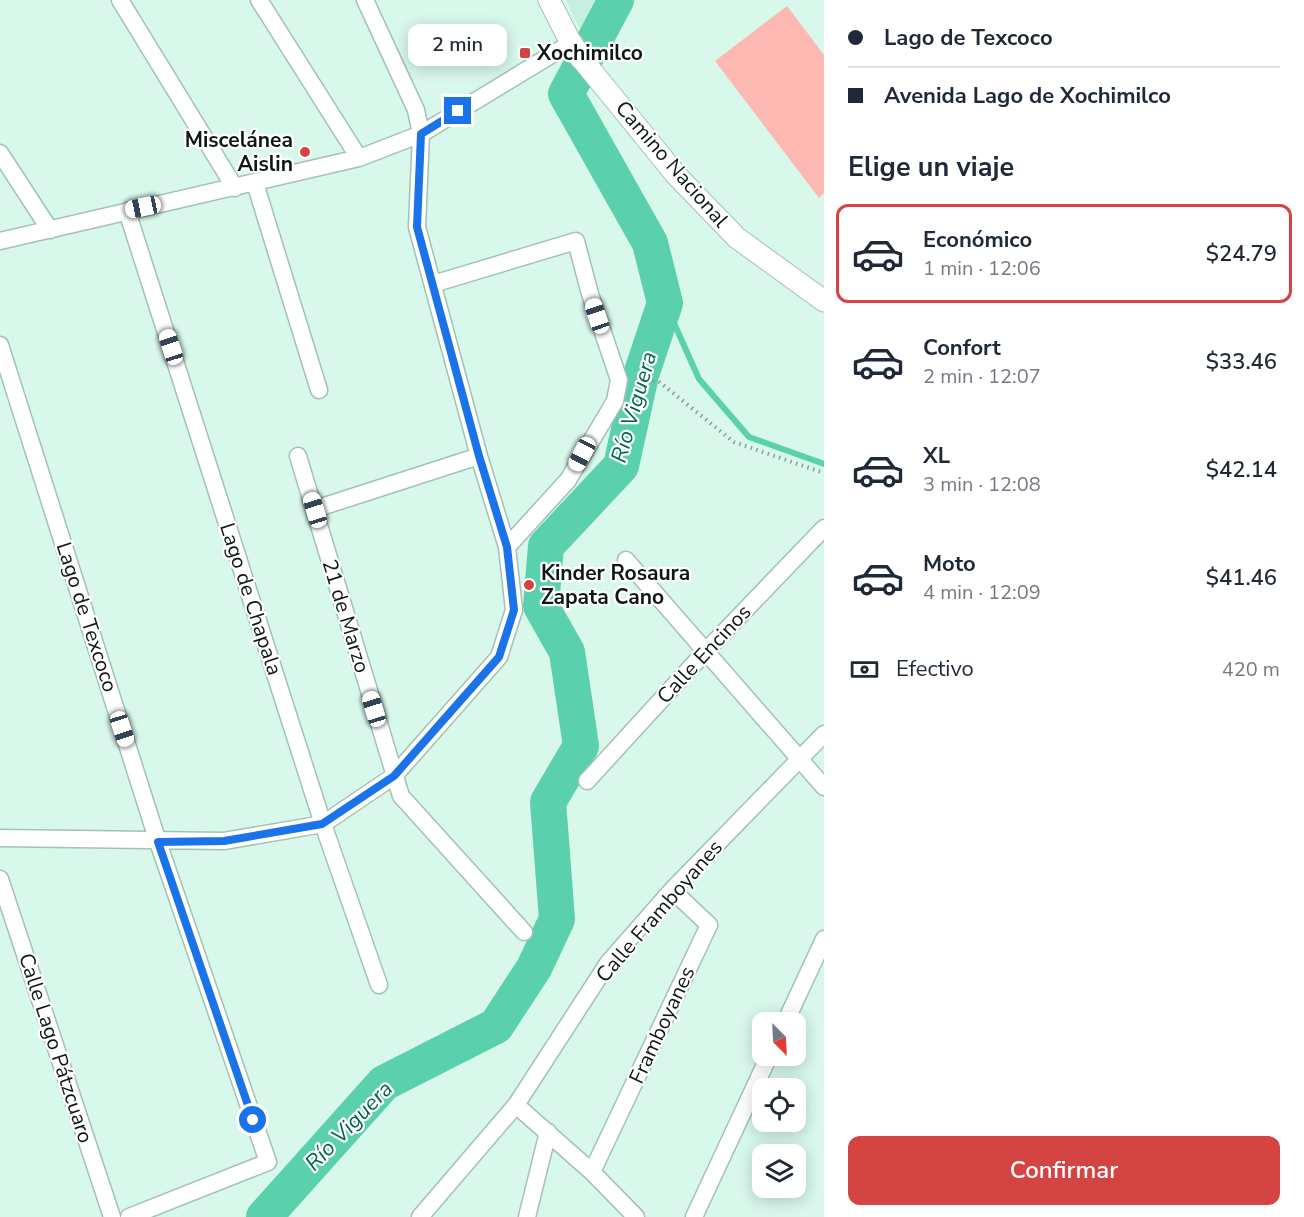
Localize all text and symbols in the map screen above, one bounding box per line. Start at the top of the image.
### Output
text: Lago de Texcoco [884,23,1053,53]
callout: 2 min [408,24,508,66]
text: 2 min [432,31,483,58]
place label: Xochimilco [536,39,643,67]
marker: Xochimilco [518,46,532,60]
text: Avenida Lago de Xochimilco [884,81,1171,111]
street label: Camino Nacional [609,95,735,234]
route end [444,97,471,124]
place label: Miscelánea Aislin [185,126,293,178]
marker: Miscelánea Aislin [298,145,312,159]
text: Elige un viaje [848,149,1014,186]
car [124,194,162,220]
text: Económico [923,225,1032,255]
icon: car [851,227,905,281]
text: $24.79 [1206,239,1277,269]
text: 1 min · 12:06 [923,255,1041,282]
car [583,296,611,336]
car [157,327,185,367]
text: Confort [923,333,1001,363]
icon: car [851,335,905,389]
text: $33.46 [1206,347,1277,377]
water label: Río Viguera [604,348,664,466]
text: 2 min · 12:07 [923,363,1041,390]
car [566,434,598,474]
text: XL [923,441,950,471]
icon: car [851,443,905,497]
text: $42.14 [1206,455,1277,485]
text: 3 min · 12:08 [923,471,1041,498]
car [301,490,329,530]
street label: Lago de Chapala [213,519,289,679]
street label: Lago de Texcoco [50,538,124,696]
text: Moto [923,549,976,579]
icon: car [851,551,905,605]
street label: 21 de Marzo [315,556,377,676]
place label: Kinder Rosaura Zapata Cano [541,559,690,611]
text: $41.46 [1206,563,1277,593]
marker: Kinder Rosaura Zapata Cano [522,578,536,592]
text: 4 min · 12:09 [923,579,1041,606]
street label: Calle Encinos [651,598,757,710]
icon: cash [848,653,881,686]
text: Efectivo [896,654,974,684]
text: 420 m [1222,656,1280,683]
car [360,689,388,729]
car [108,709,136,749]
street label: Calle Framboyanes [589,834,729,988]
street label: Calle Lago Pátzcuaro [12,949,100,1147]
street label: Framboyanes [623,962,701,1088]
north arrow [752,1012,806,1066]
map controls [752,1012,806,1198]
water label: Río Viguera [298,1074,400,1178]
button: locate [752,1078,806,1132]
route start [239,1106,266,1133]
button: Confirmar [848,1136,1280,1205]
button: layers [752,1144,806,1198]

